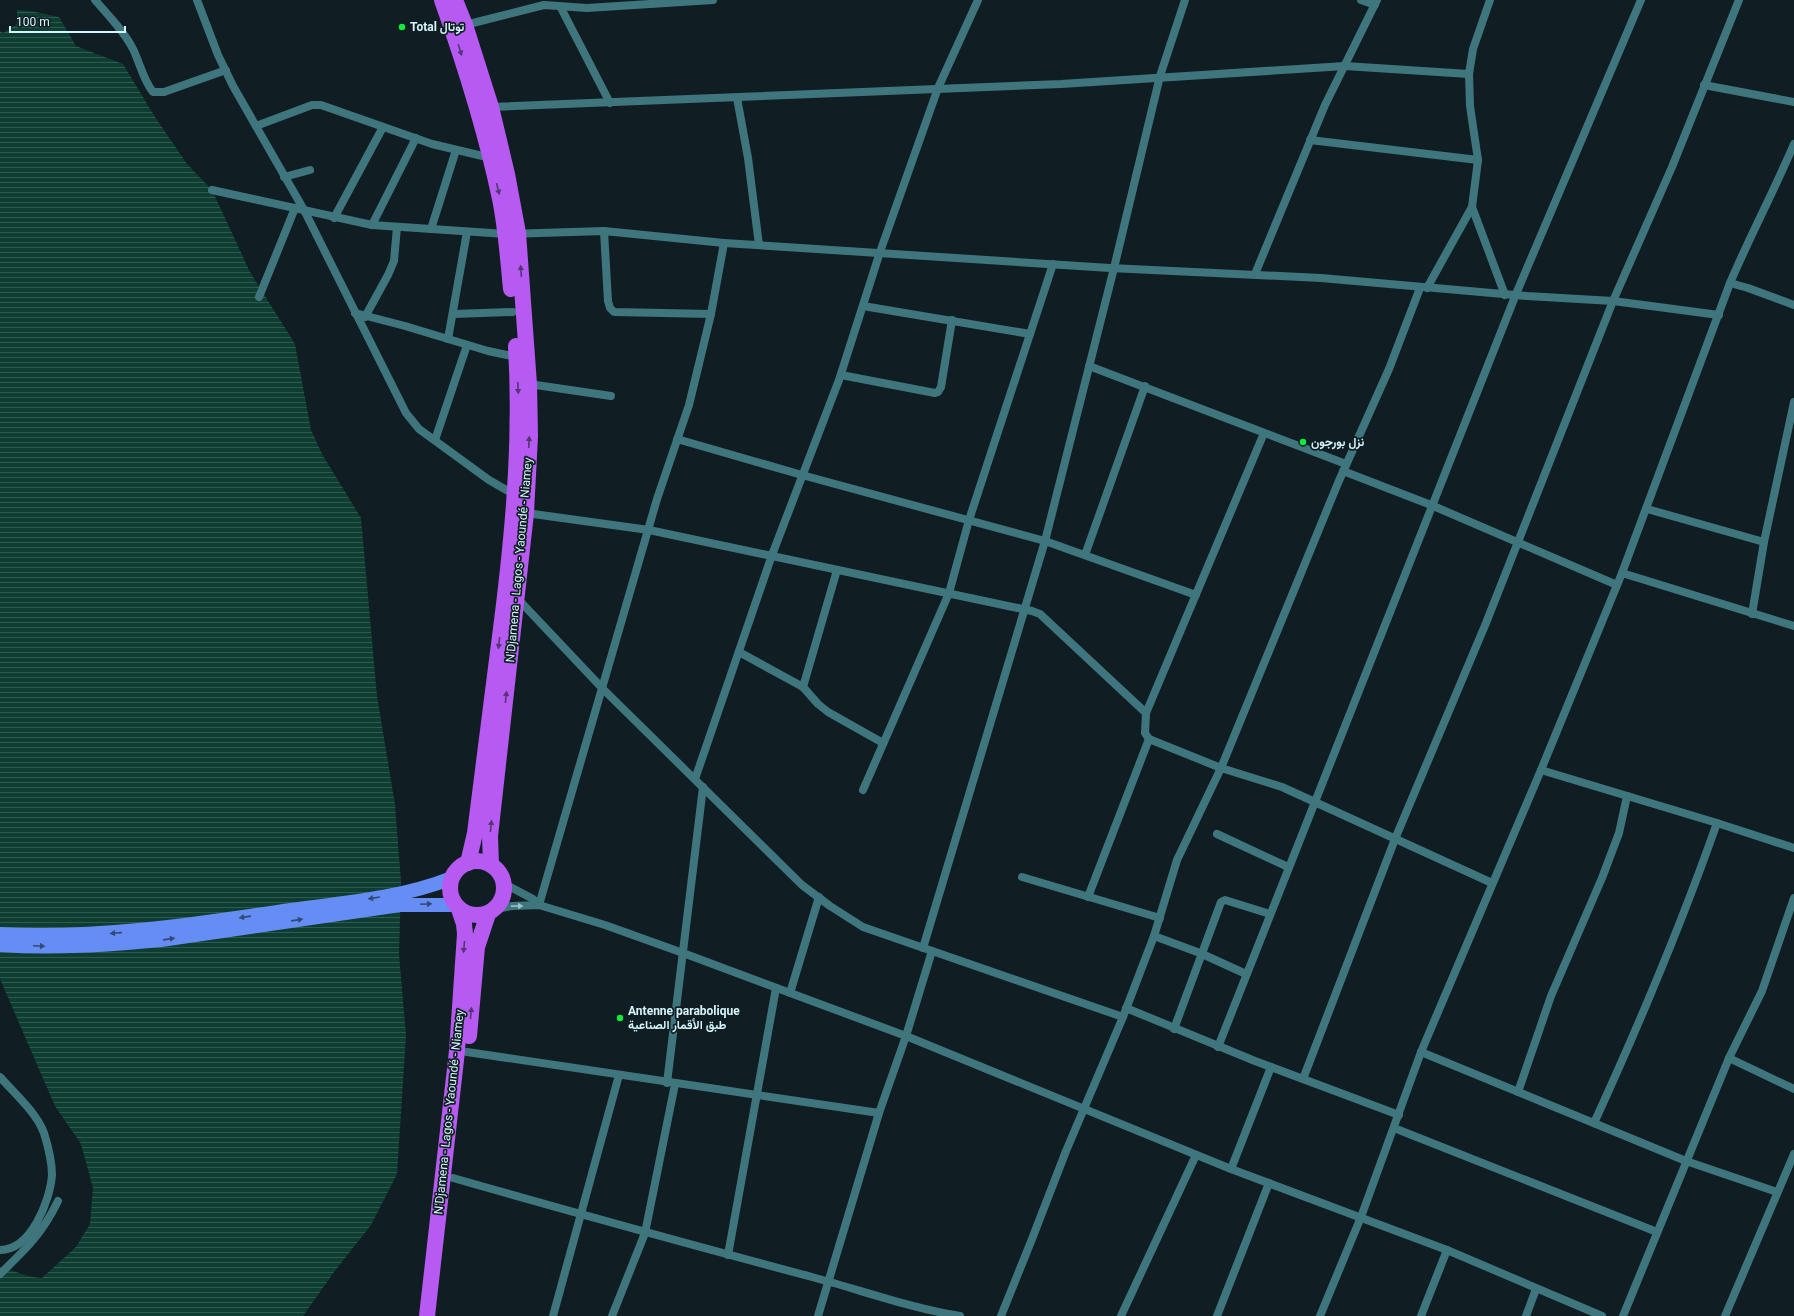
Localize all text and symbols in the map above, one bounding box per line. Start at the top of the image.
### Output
scale bar [10,8,125,34]
text: 100 m [16,15,50,29]
place label: Total توتال [410,20,465,35]
marker: Total توتال [397,22,407,32]
one-way arrow [457,44,463,56]
one-way arrow [495,183,501,195]
one-way arrow [517,265,524,277]
one-way arrow [515,382,521,395]
place label: نزل بورجون [1311,435,1365,450]
one-way arrow [526,436,533,448]
marker: نزل بورجون [1298,437,1308,447]
street label: N'Djamena - Lagos - Yaoundé - Niamey [503,457,535,663]
one-way arrow [496,637,502,649]
one-way arrow [502,691,509,703]
one-way arrow [488,820,495,832]
one-way arrow [368,895,380,901]
one-way arrow [420,901,433,907]
one-way arrow [511,903,524,909]
one-way arrow [239,914,251,920]
one-way arrow [291,917,303,923]
one-way arrow [110,930,122,937]
one-way arrow [163,936,175,942]
one-way arrow [461,941,468,953]
one-way arrow [33,943,46,949]
place label: Antenne parabolique طبق الأقمار الصناعية [628,1004,740,1033]
one-way arrow [468,1007,474,1019]
street label: N'Djamena - Lagos - Yaoundé - Niamey [431,1009,467,1215]
marker: Antenne parabolique طبق الأقمار الصناعية [615,1013,625,1023]

